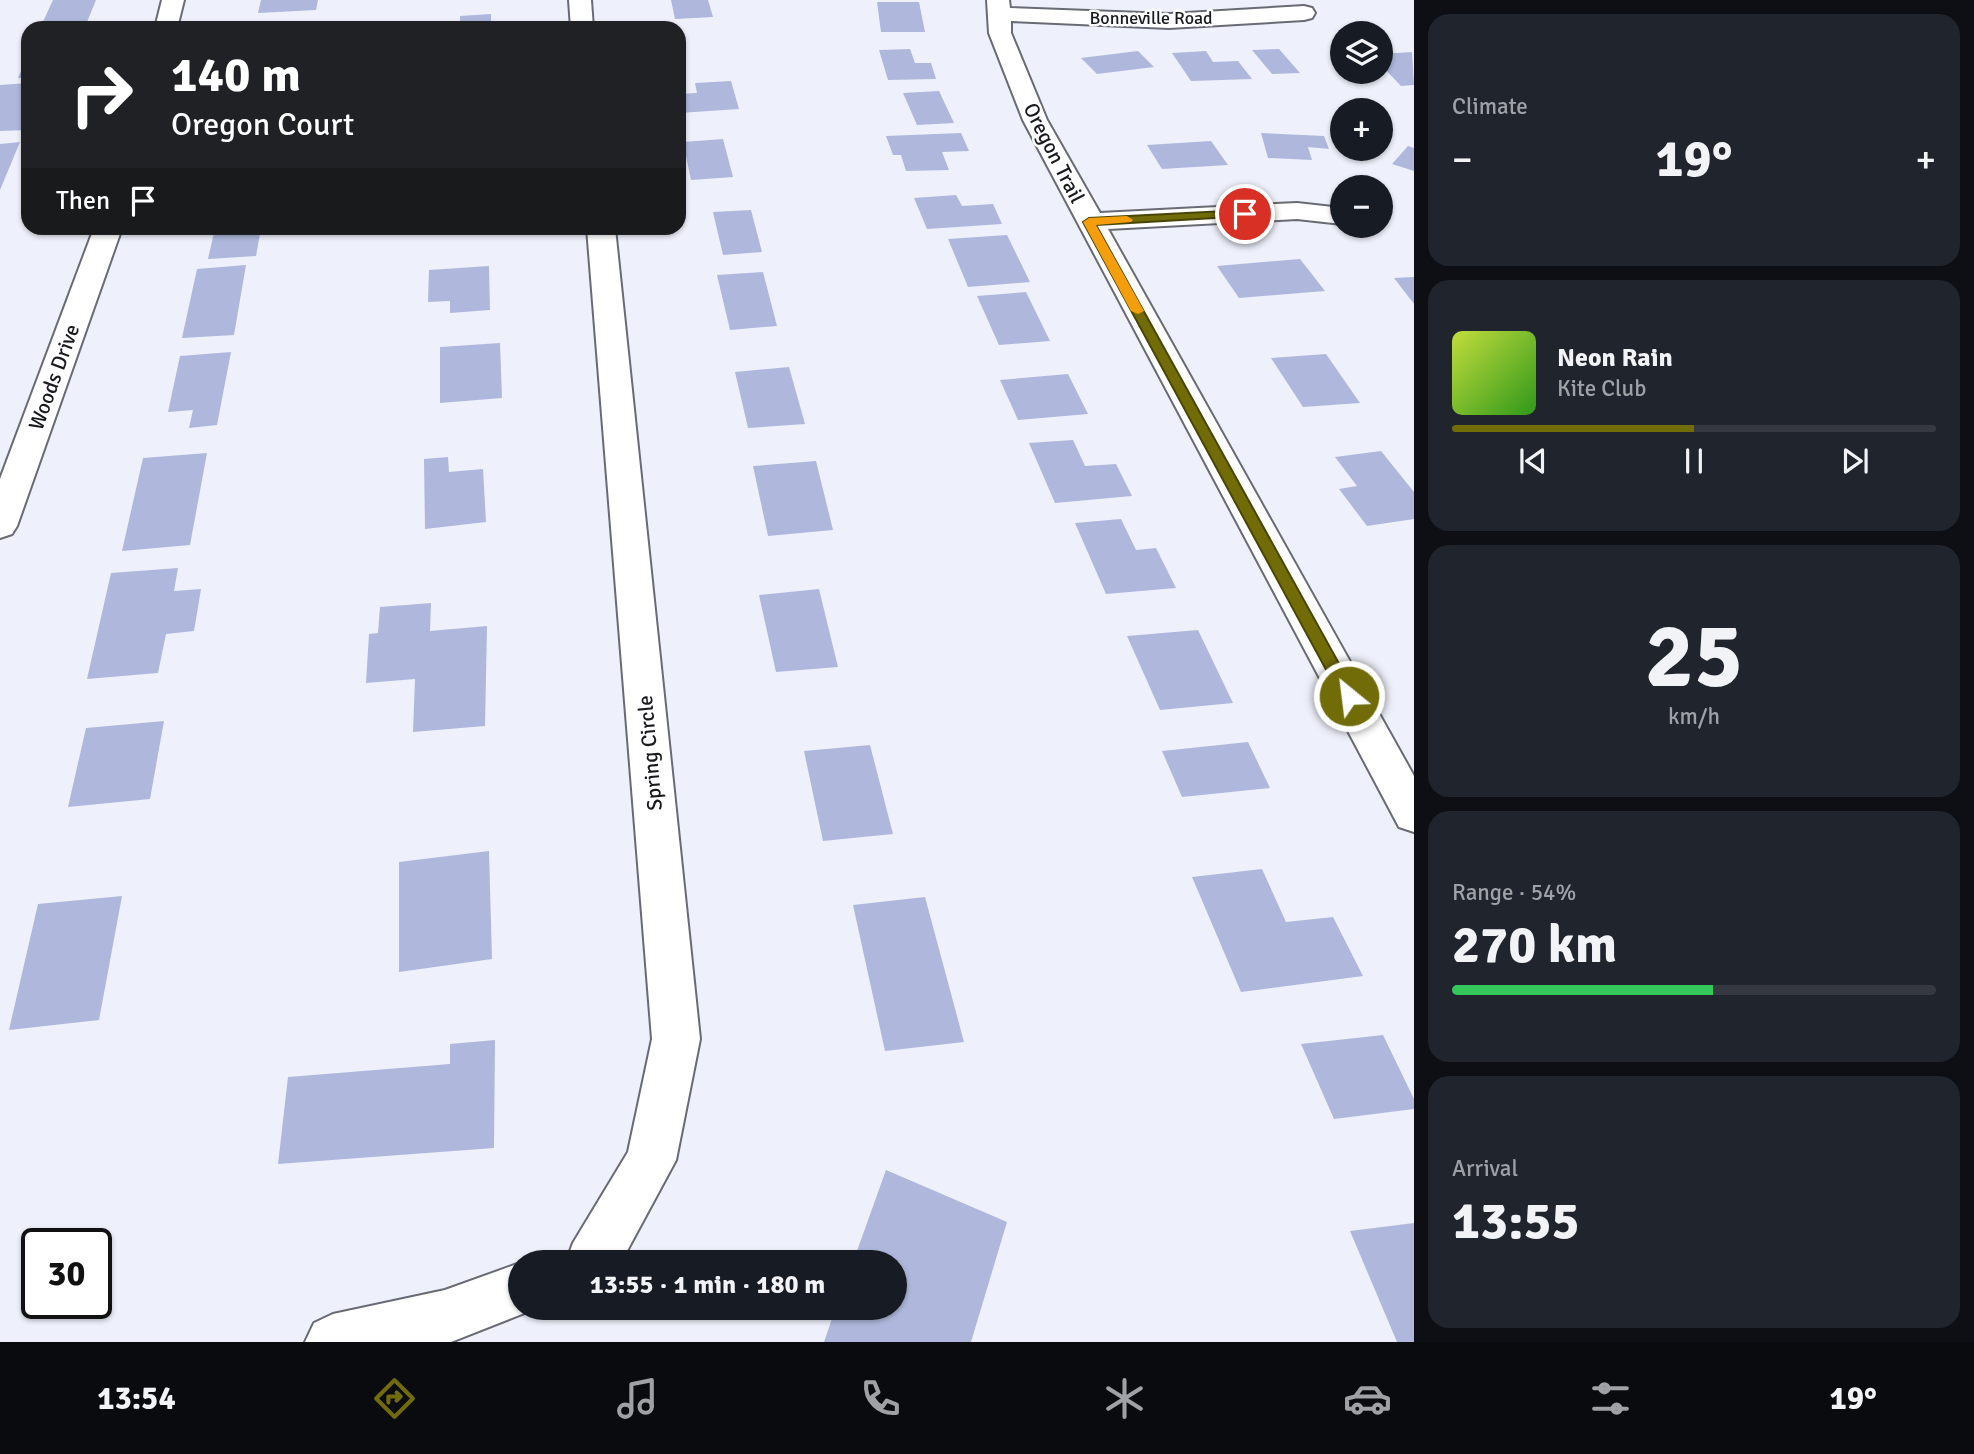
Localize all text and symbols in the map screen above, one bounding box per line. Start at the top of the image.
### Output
street label: Bonneville Road [1089,7,1213,29]
map controls [1330,21,1393,238]
button: layers [1330,21,1393,84]
text: 140 m [171,45,301,105]
icon: right [56,49,147,140]
text: Climate [1452,92,1528,121]
street label: Oregon Trail [1018,98,1090,208]
button: + [1330,98,1393,161]
text: Oregon Court [171,105,354,144]
text: 19° [1656,127,1732,191]
text: − [1452,136,1473,183]
text: + [1915,136,1936,183]
button: − [1330,175,1393,238]
icon: arrive [124,182,162,220]
pin [1215,184,1275,244]
text: Then [56,185,110,217]
icon: arrive [1226,195,1264,233]
street label: Woods Drive [23,321,85,433]
text: Neon Rain [1557,342,1673,374]
text: Kite Club [1557,374,1646,403]
icon: previous [1514,442,1552,480]
icon: pause [1675,442,1713,480]
icon: next [1836,442,1874,480]
text: 25 [1645,600,1743,713]
position arrow [1312,659,1386,733]
street label: Spring Circle [632,694,668,812]
text: km/h [1668,702,1720,731]
text: Range · 54% [1452,878,1576,907]
text: 270 km [1452,913,1617,977]
text: Arrival [1452,1154,1518,1183]
text: 13:55 [1452,1189,1580,1253]
speed limit sign: 30 [21,1228,112,1319]
text: 13:55 · 1 min · 180 m [590,1269,825,1301]
icon: directions [370,1374,419,1423]
icon: music [613,1374,662,1423]
icon: phone [856,1374,905,1423]
icon: climate [1100,1374,1149,1423]
icon: car [1343,1374,1392,1423]
icon: filters [1586,1374,1635,1423]
text: 13:54 [97,1379,176,1418]
text: 19° [1829,1379,1877,1418]

